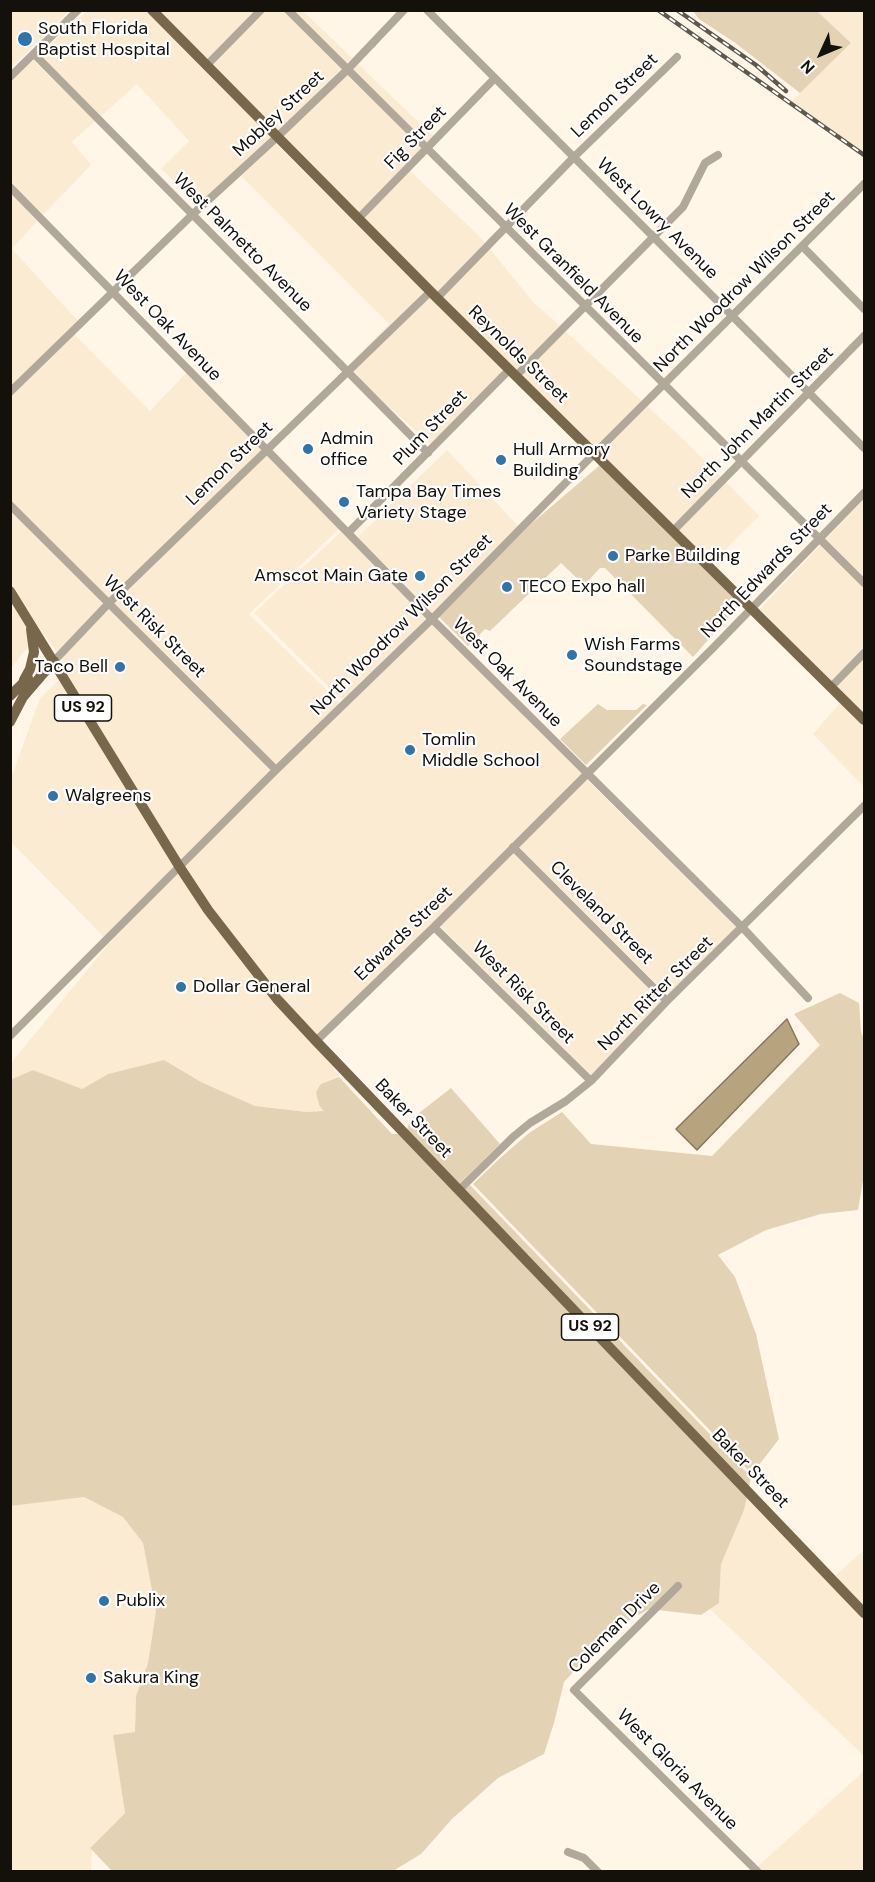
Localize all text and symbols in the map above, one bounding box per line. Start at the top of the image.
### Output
place label: South Florida Baptist Hospital [38,18,170,60]
north arrow [791,24,851,84]
marker: South Florida Baptist Hospital [16,30,34,48]
street label: Lemon Street [567,49,663,143]
text: N [796,55,819,78]
street label: Mobley Street [229,66,329,162]
street label: Fig Street [381,102,451,174]
street label: West Lowry Avenue [592,154,722,284]
street label: West Palmetto Avenue [168,169,316,317]
street label: North Woodrow Wilson Street [650,187,840,377]
street label: West Granfield Avenue [498,199,648,349]
street label: West Oak Avenue [109,266,225,386]
street label: Reynolds Street [463,302,573,408]
street label: North John Martin Street [677,342,839,504]
street label: Plum Street [390,386,472,470]
street label: Lemon Street [182,417,278,511]
place label: Admin office [320,428,373,470]
place label: Hull Armory Building [513,439,610,482]
marker: Admin office [301,442,315,456]
marker: Hull Armory Building [494,453,508,467]
place label: Tampa Bay Times Variety Stage [356,481,501,524]
marker: Tampa Bay Times Variety Stage [337,495,351,509]
street label: North Edwards Street [697,499,837,643]
street label: North Woodrow Wilson Street [307,530,497,720]
place label: Parke Building [625,545,740,567]
marker: Parke Building [606,549,620,563]
place label: Amscot Main Gate [254,565,408,587]
marker: Amscot Main Gate [413,569,427,583]
street label: West Risk Street [98,571,210,683]
place label: TECO Expo hall [519,576,645,598]
marker: TECO Expo hall [500,580,514,594]
street label: West Oak Avenue [448,614,566,732]
place label: Wish Farms Soundstage [584,634,682,676]
marker: Wish Farms Soundstage [565,648,579,662]
place label: Taco Bell [35,656,108,678]
marker: Taco Bell [113,660,127,674]
road number: US 92 [54,695,112,721]
place label: Tomlin Middle School [422,729,540,771]
marker: Tomlin Middle School [403,743,417,757]
place label: Walgreens [65,785,152,807]
marker: Walgreens [46,789,60,803]
street label: Cleveland Street [545,857,657,969]
street label: Edwards Street [351,882,457,986]
street label: North Ritter Street [594,932,718,1056]
street label: West Risk Street [467,937,579,1049]
place label: Dollar General [193,976,310,998]
marker: Dollar General [174,980,188,994]
street label: Baker Street [370,1075,456,1163]
road number: US 92 [562,1314,618,1340]
street label: Baker Street [707,1425,793,1513]
street label: Coleman Drive [564,1577,666,1679]
place label: Publix [116,1590,165,1612]
marker: Publix [97,1594,111,1608]
place label: Sakura King [103,1667,199,1689]
marker: Sakura King [84,1671,98,1685]
street label: West Gloria Avenue [612,1705,742,1835]

